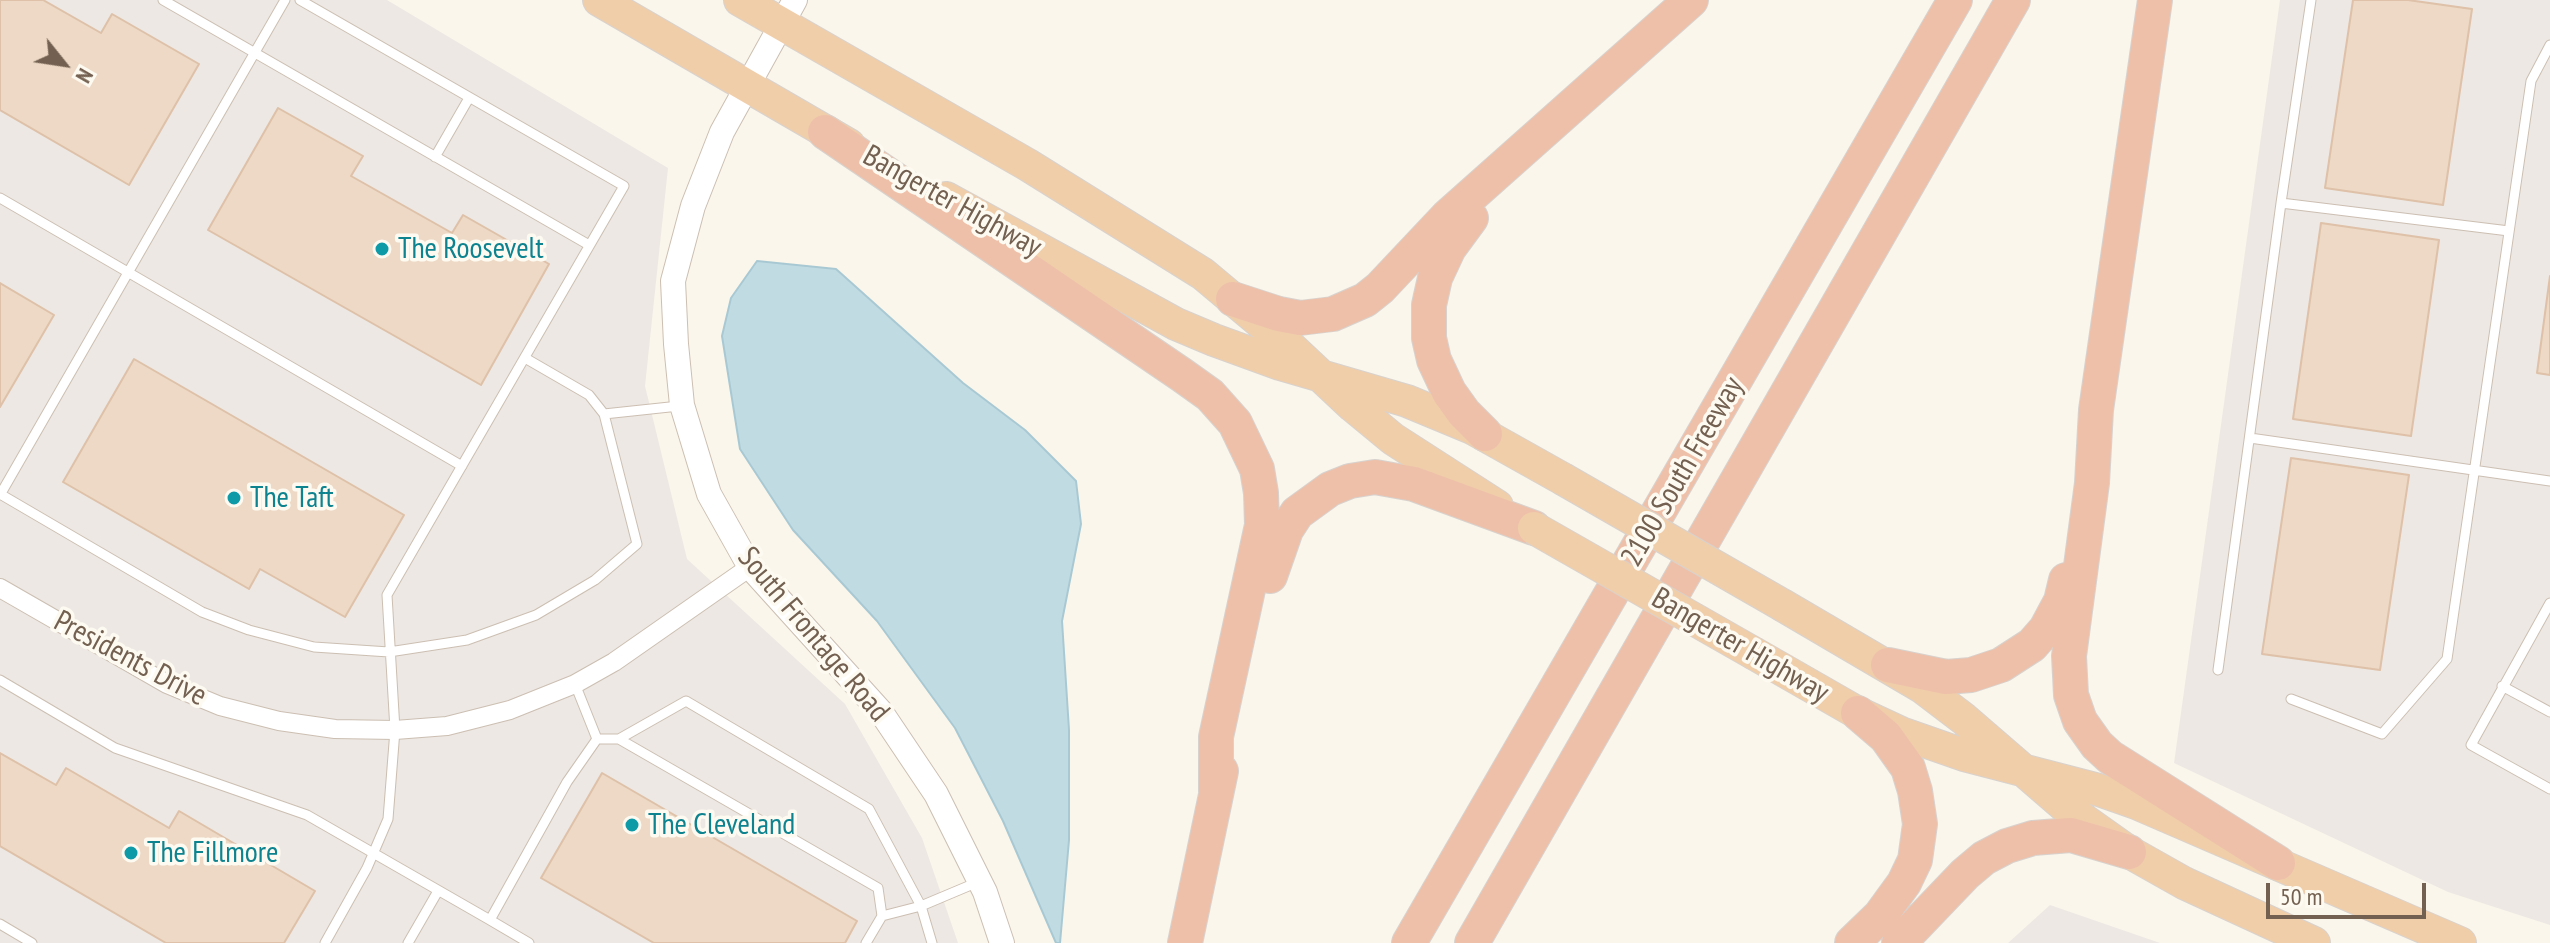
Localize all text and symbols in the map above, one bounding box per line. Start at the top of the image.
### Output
north arrow [24,24,104,104]
text: N [70,64,100,88]
street label: Bangerter Highway [857,138,1047,266]
place label: The Roosevelt [398,231,544,267]
marker: The Roosevelt [373,240,391,258]
street label: 2100 South Freeway [1614,371,1752,573]
place label: The Taft [250,480,334,516]
marker: The Taft [225,489,243,507]
street label: South Frontage Road [730,541,896,729]
street label: Bangerter Highway [1645,581,1835,711]
street label: Presidents Drive [47,604,213,714]
place label: The Cleveland [648,807,795,843]
marker: The Cleveland [623,816,641,834]
place label: The Fillmore [147,835,278,871]
marker: The Fillmore [122,844,140,862]
scale bar [2270,867,2430,917]
text: 50 m [2280,881,2322,912]

